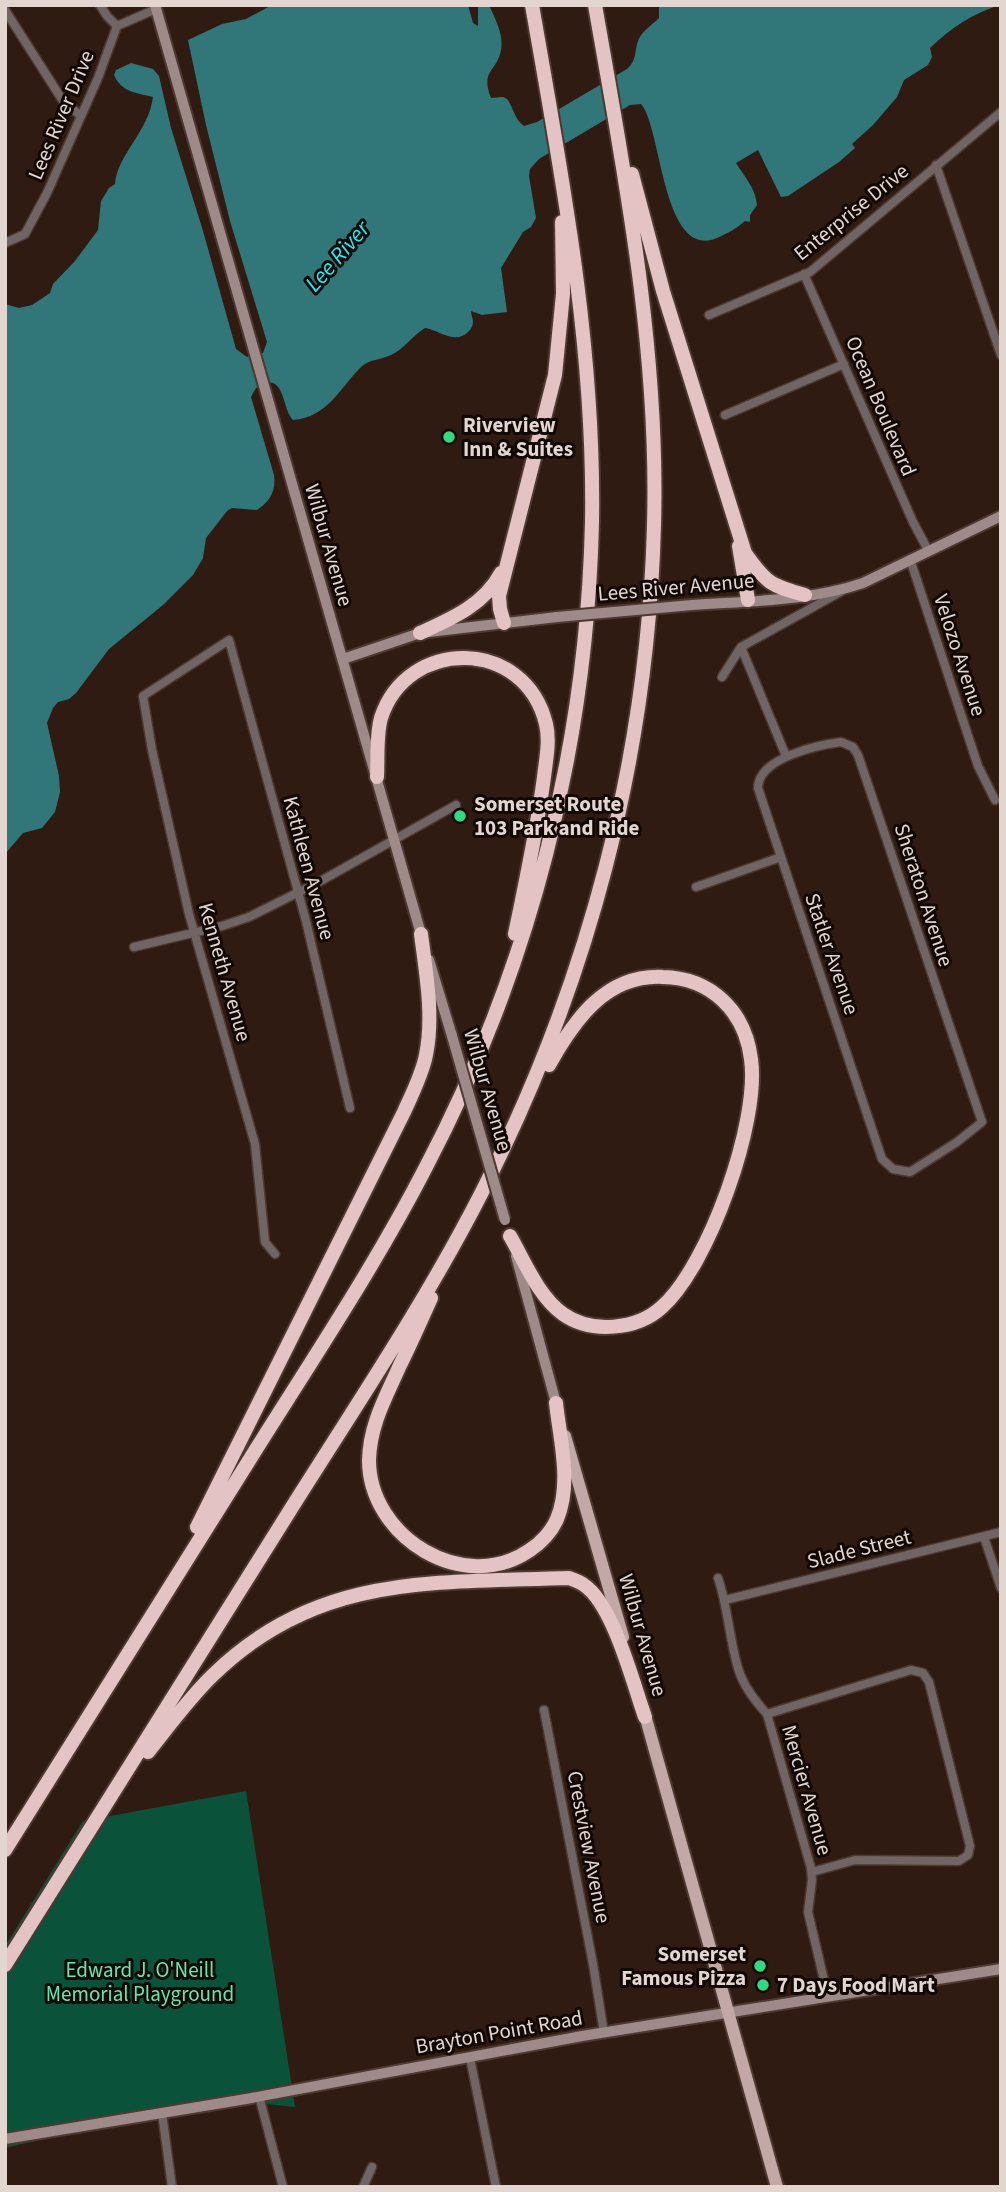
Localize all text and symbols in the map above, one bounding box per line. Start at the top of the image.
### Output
street label: Lees River Drive [20,46,102,184]
street label: Enterprise Drive [787,156,915,268]
water label: Lee River [297,213,378,299]
street label: Ocean Boulevard [838,331,924,481]
place label: Riverview Inn & Suites [463,410,573,464]
marker: Riverview Inn & Suites [441,429,457,445]
street label: Wilbur Avenue [297,480,361,610]
street label: Lees River Avenue [596,565,756,609]
street label: Velozo Avenue [926,590,994,720]
place label: Somerset Route 103 Park and Ride [474,789,639,843]
street label: Kathleen Avenue [275,793,343,943]
marker: Somerset Route 103 Park and Ride [452,808,468,824]
street label: Sheraton Avenue [887,820,961,970]
street label: Statler Avenue [797,889,867,1019]
street label: Kenneth Avenue [191,899,259,1045]
street label: Wilbur Avenue [456,1025,520,1155]
street label: Slade Street [804,1522,914,1576]
street label: Wilbur Avenue [611,1570,675,1700]
street label: Mercier Avenue [774,1721,840,1859]
street label: Crestview Avenue [560,1768,618,1926]
place label: Somerset Famous Pizza [621,1939,746,1993]
park label: Edward J. O'Neill Memorial Playground [46,1955,234,2009]
marker: Somerset Famous Pizza [752,1958,768,1974]
place label: 7 Days Food Mart [777,1970,935,2000]
marker: 7 Days Food Mart [755,1977,771,1993]
street label: Brayton Point Road [413,2003,585,2061]

